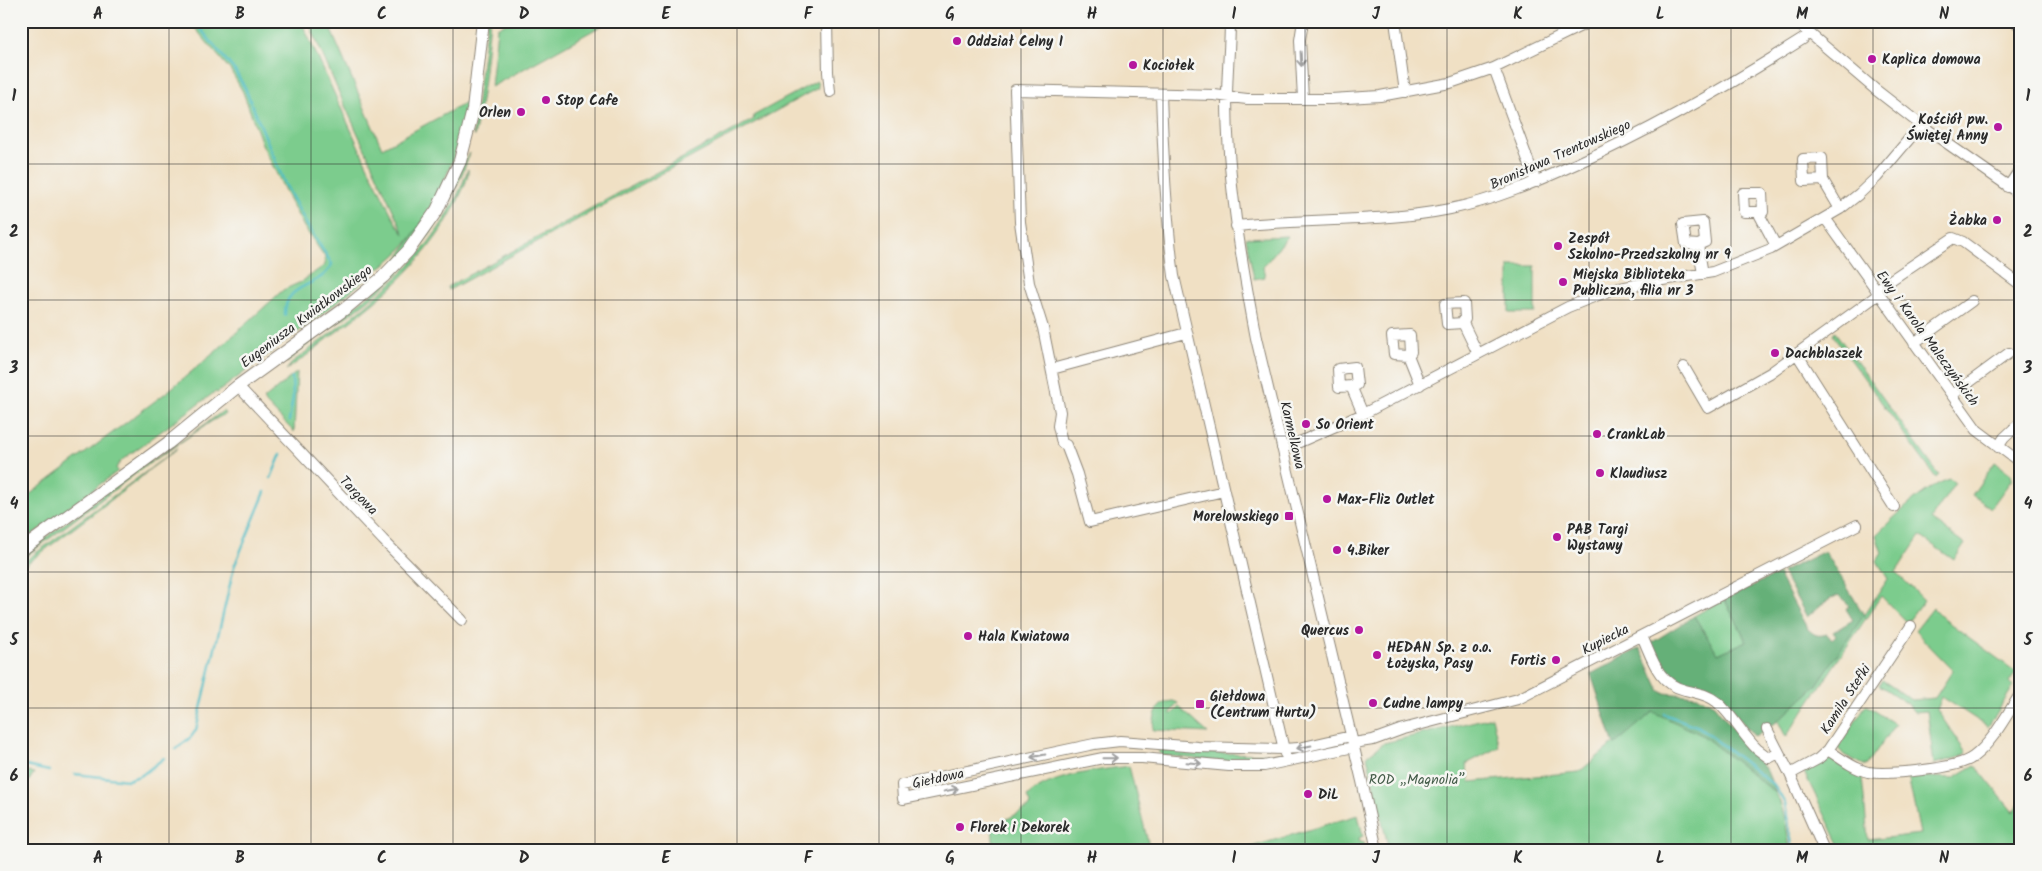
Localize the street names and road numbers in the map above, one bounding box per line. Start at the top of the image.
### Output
street label: Bronisława Trentowskiego [1486,114,1634,196]
street label: Eugeniusza Kwiatkowskiego [236,260,377,374]
street label: Ewy i Karola Maleczyńskich [1870,266,1984,411]
street label: Karmelkowa [1274,399,1311,471]
street label: Targowa [334,471,383,520]
street label: Kupiecka [1578,619,1633,661]
street label: Kamila Stefki [1815,660,1877,739]
street label: Giełdowa [910,763,966,795]

